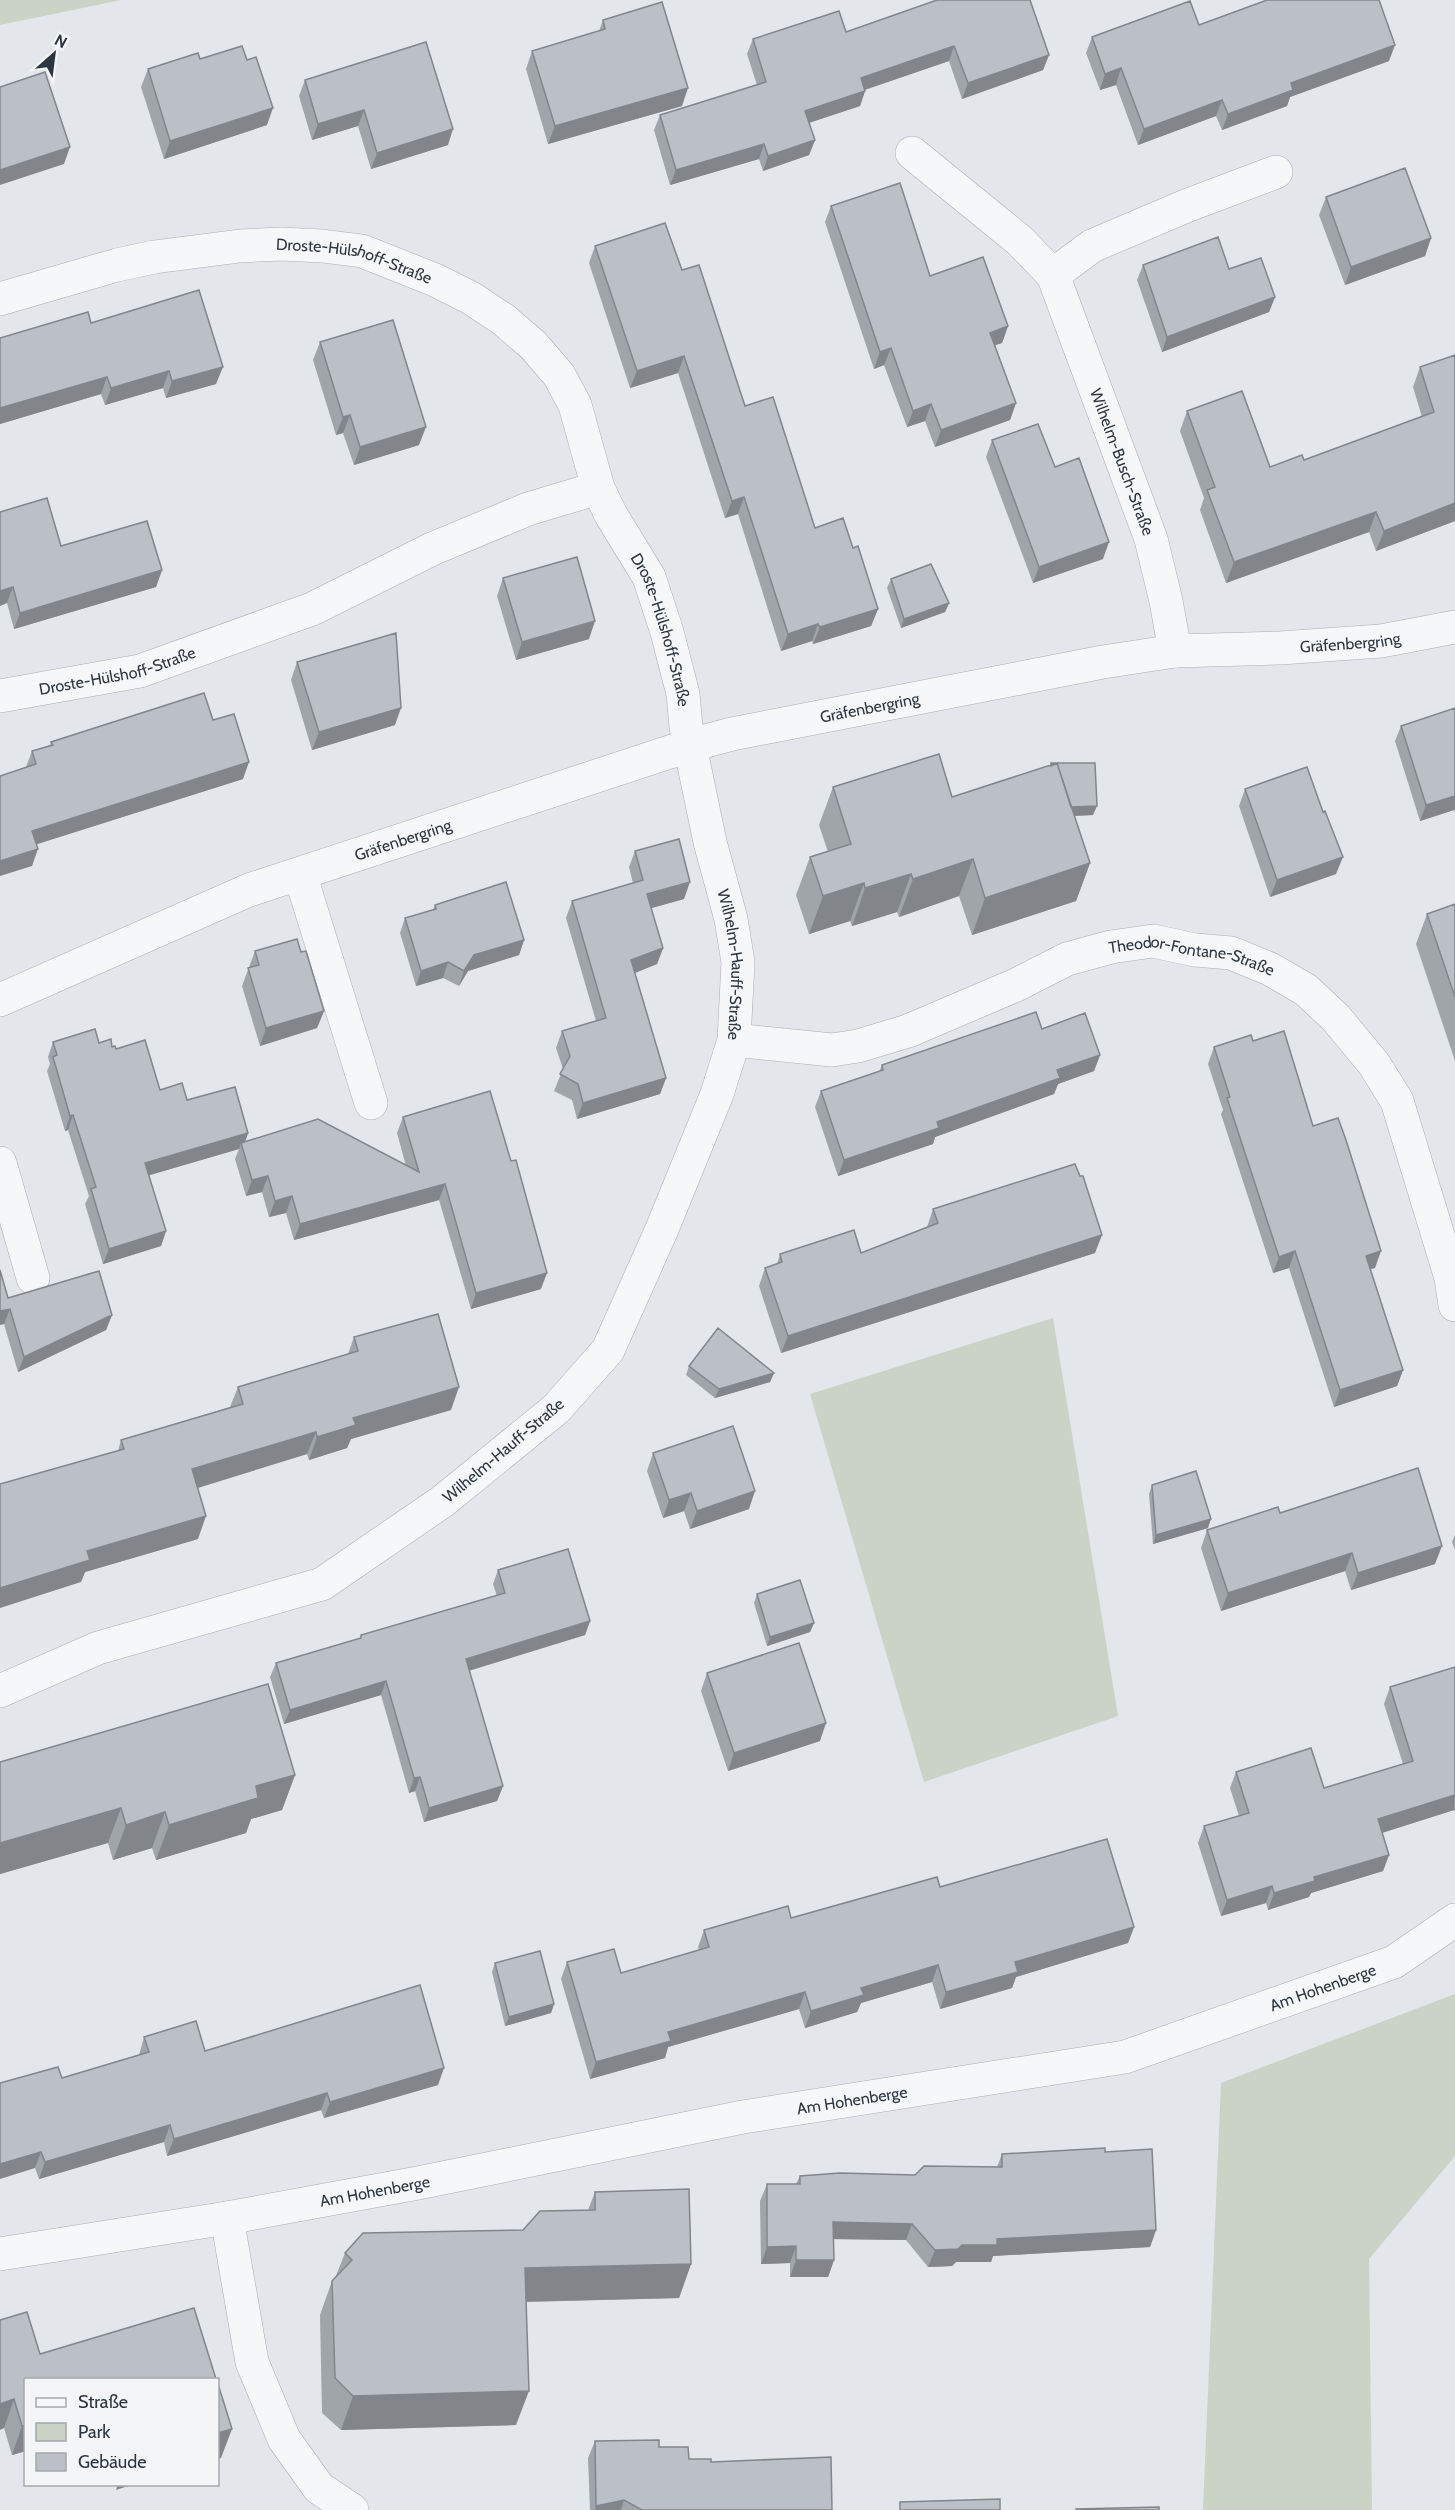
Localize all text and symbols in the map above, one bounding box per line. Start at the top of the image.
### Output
north arrow [24,24,84,84]
text: N [51,30,70,52]
street label: Droste-Hülshoff-Straße [276,235,435,288]
street label: Wilhelm-Busch-Straße [1086,386,1158,538]
street label: Droste-Hülshoff-Straße [627,550,693,707]
street label: Gräfenbergring [1299,628,1403,657]
street label: Droste-Hülshoff-Straße [37,643,198,699]
street label: Gräfenbergring [818,689,922,727]
street label: Gräfenbergring [352,815,455,865]
street label: Wilhelm-Hauff-Straße [713,887,747,1041]
street label: Theodor-Fontane-Straße [1107,932,1277,980]
street label: Wilhelm-Hauff-Straße [439,1394,568,1507]
street label: Am Hohenberge [1267,1960,1379,2015]
street label: Am Hohenberge [796,2082,909,2118]
street label: Am Hohenberge [318,2172,431,2211]
legend [24,2378,219,2486]
text: Straße [78,2391,128,2413]
text: Park [78,2421,111,2443]
text: Gebäude [78,2451,147,2473]

